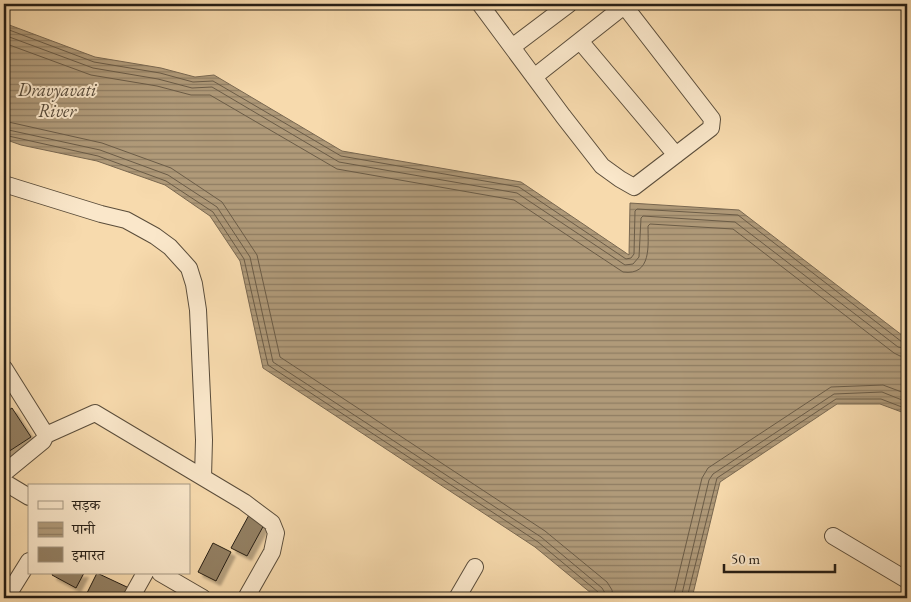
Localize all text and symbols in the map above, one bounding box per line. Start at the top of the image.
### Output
water label: Dravyavati River [17,78,97,122]
legend [28,484,190,574]
text: सड़क [71,495,101,514]
text: पानी [71,519,96,538]
scale bar [724,542,835,574]
text: इमारत [71,545,106,564]
text: 50 m [731,549,760,568]

